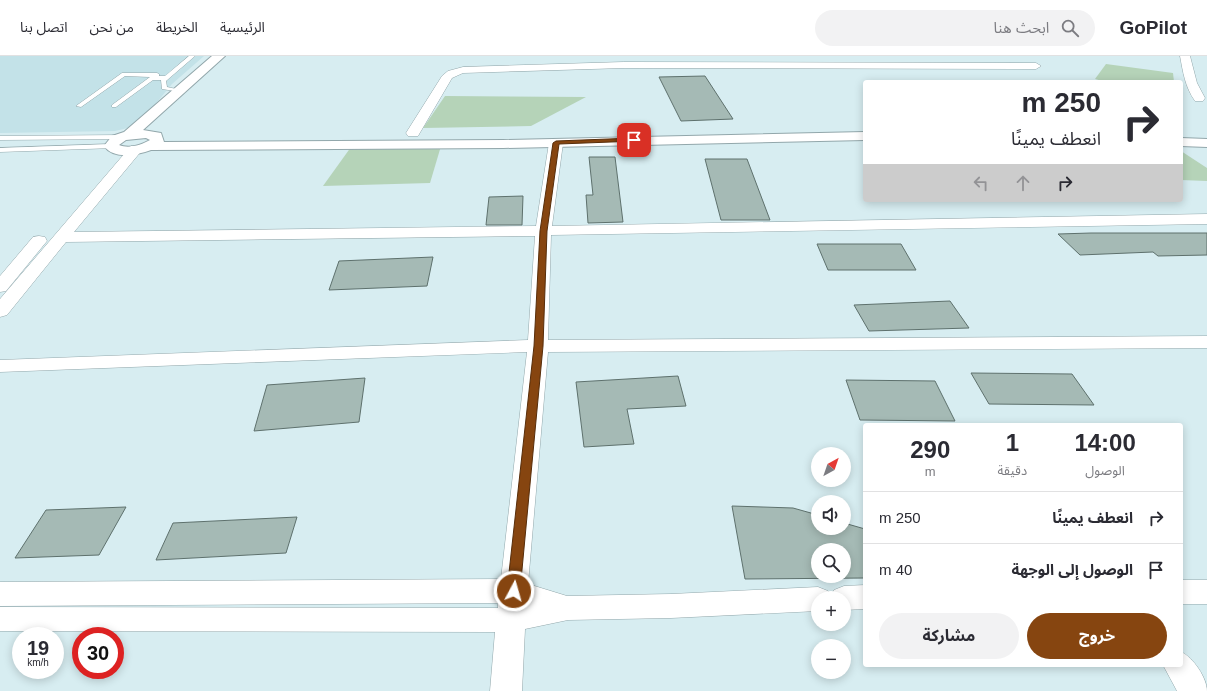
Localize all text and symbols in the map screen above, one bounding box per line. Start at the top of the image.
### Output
search box [815,10,1095,46]
icon: search [1059,17,1081,39]
text: GoPilot [1119,17,1187,38]
text: اتصل بنا [20,19,68,35]
text: من نحن [90,19,134,35]
text: الخريطة [156,19,198,35]
text: الرئيسية [220,19,265,35]
text: ابحث هنا [994,19,1049,36]
text: 250 m [1022,87,1101,118]
icon: right [1115,96,1167,148]
pin [617,123,651,157]
icon: arrive [623,129,645,151]
text: انعطف يمينًا [1011,129,1101,149]
icon: left [970,172,992,194]
icon: ahead [1012,172,1034,194]
icon: right [1054,172,1076,194]
text: 1 [1006,429,1019,456]
text: 14:00 [1074,429,1136,456]
text: 290 [910,436,950,463]
north arrow [811,447,851,487]
map controls [811,447,851,679]
text: دقيقة [998,463,1027,478]
text: الوصول [1085,463,1125,478]
text: m [925,464,936,479]
button: sound [811,495,851,535]
icon: right [1145,507,1167,529]
text: 250 m [879,509,921,526]
text: انعطف يمينًا [1052,509,1133,526]
button: search [811,543,851,583]
icon: arrive [1145,559,1167,581]
text: 40 m [879,561,912,578]
text: الوصول إلى الوجهة [1011,561,1133,578]
position arrow [493,570,535,612]
button: + [811,591,851,631]
button: مشاركة [879,613,1019,659]
button: خروج [1027,613,1167,659]
speed limit sign: 30 [72,627,124,679]
text: 19 [27,637,49,659]
button: − [811,639,851,679]
text: km/h [27,657,49,668]

